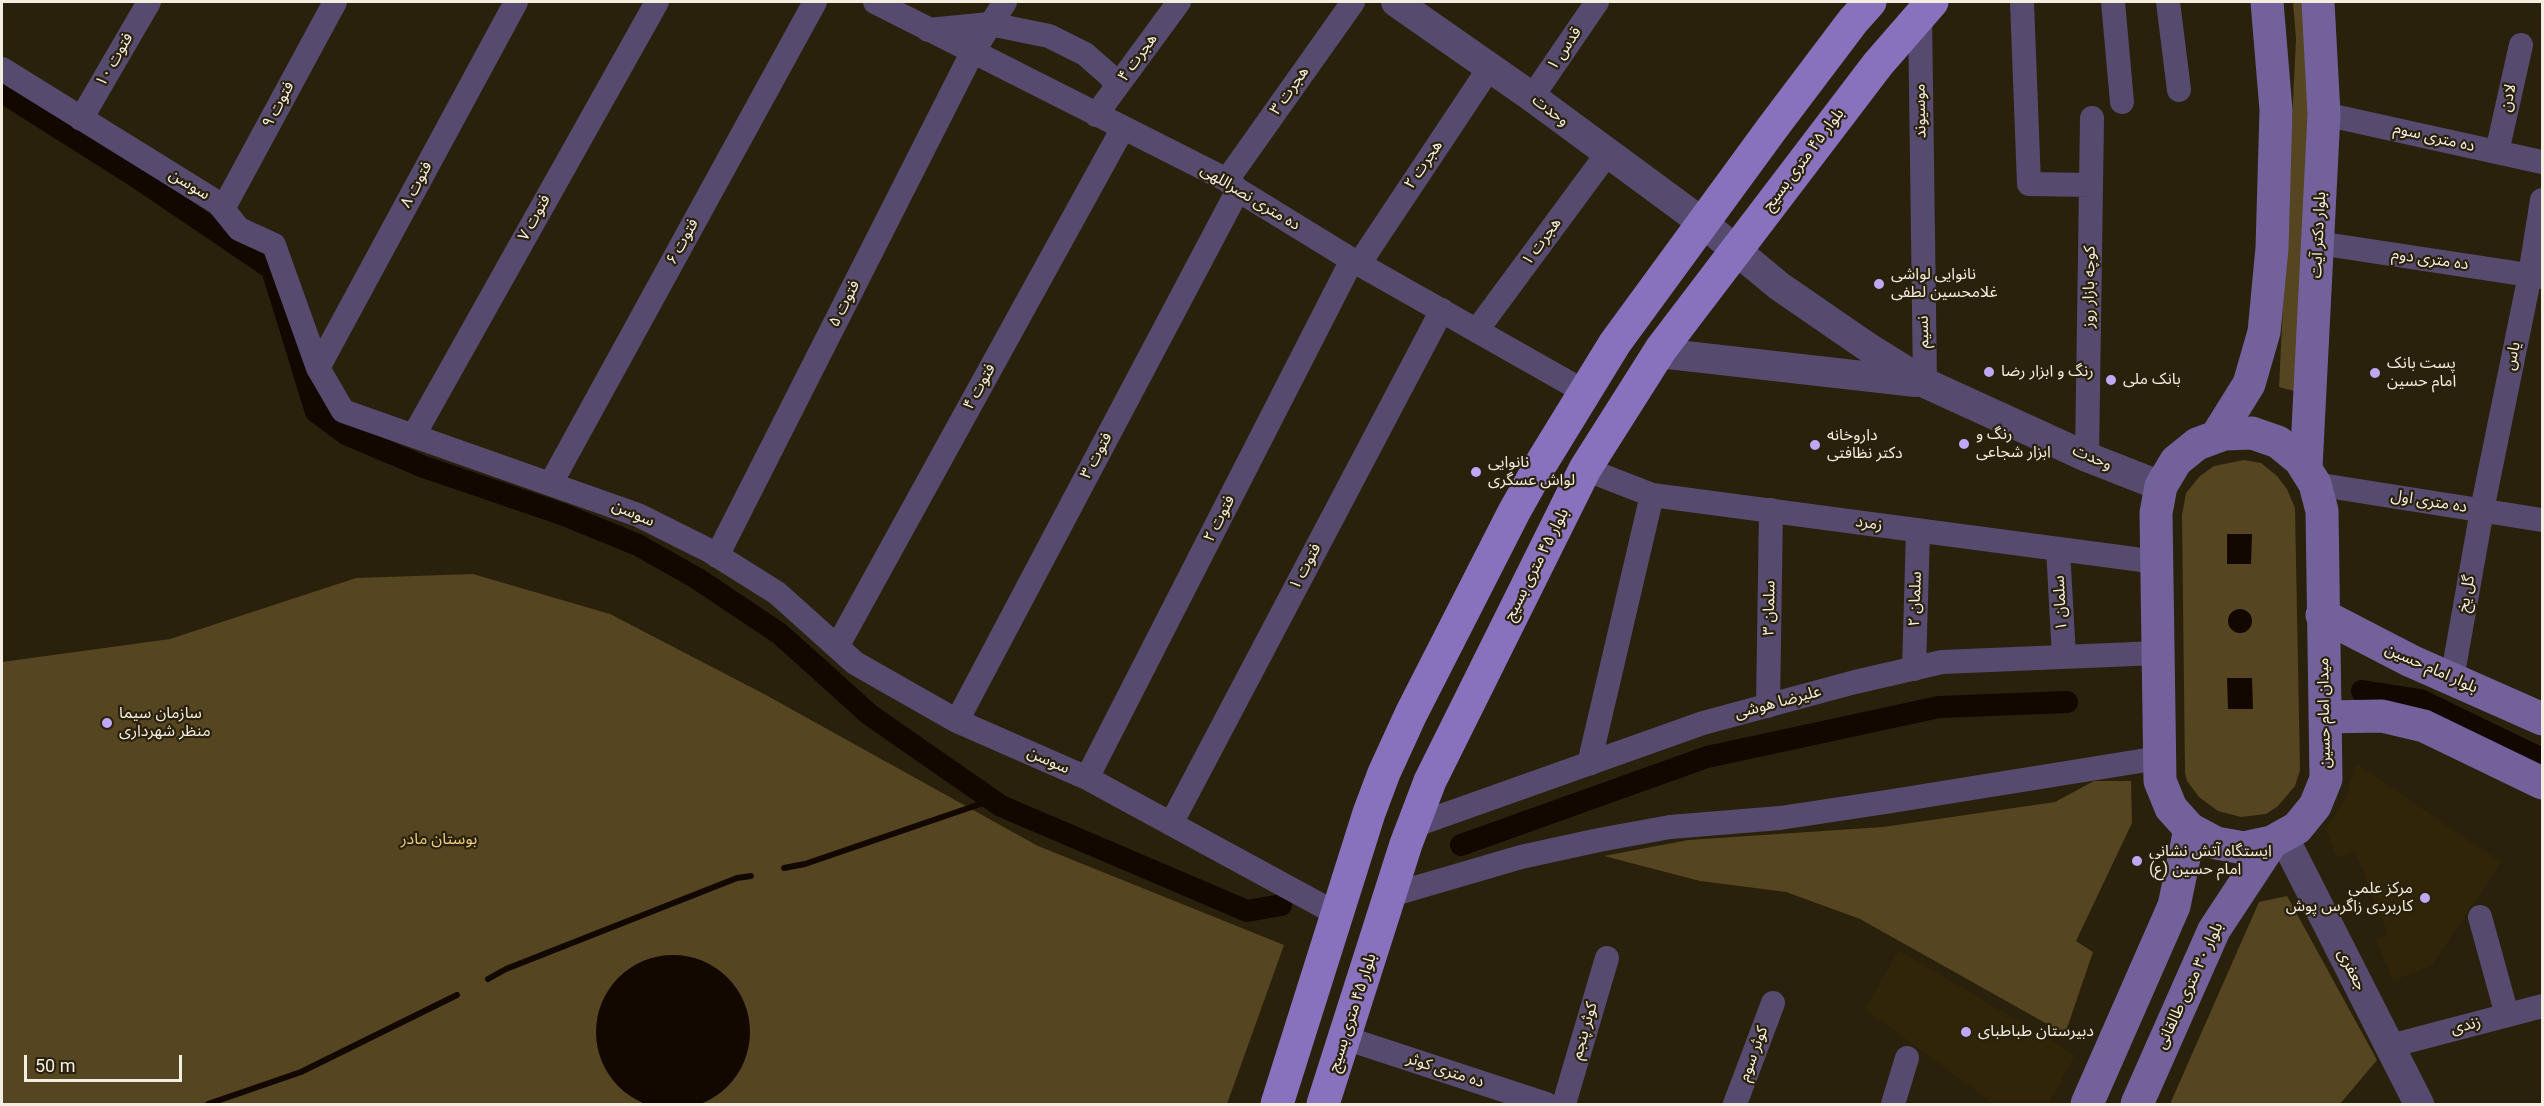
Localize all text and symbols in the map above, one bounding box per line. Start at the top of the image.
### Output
street label: قدس ۱ [1544,24,1586,74]
street label: فتوت ۱۰ [92,30,138,90]
street label: هجرت ۴ [1114,30,1162,86]
street label: هجرت ۳ [1266,63,1314,119]
street label: فتوت ۹ [259,79,299,131]
street label: لادن [2497,82,2521,114]
street label: موسیوند [1911,83,1931,139]
street label: وحدت [1528,91,1572,131]
street label: بلوار ۴۵ متری بسیج [1759,105,1849,215]
street label: ده متری سوم [2392,119,2476,157]
street label: هجرت ۲ [1401,137,1447,193]
street label: فتوت ۸ [397,159,437,211]
street label: ده متری نصراللهی [1197,161,1303,235]
street label: سوسن [165,165,213,205]
street label: بلوار دکتر آیت [2307,191,2331,279]
street label: فتوت ۷ [515,192,555,244]
street label: هجرت ۱ [1518,214,1566,270]
street label: فتوت ۶ [663,216,703,268]
street label: ده متری دوم [2390,245,2470,275]
street label: کوچه بازار روز [2080,246,2100,328]
place label: نانوایی لواشی غلامحسین لطفی [1891,265,1998,303]
marker: نانوایی لواشی غلامحسین لطفی [1872,277,1886,291]
street label: فتوت ۵ [825,278,865,330]
street label: نسیم [1914,315,1934,349]
street label: یاس [2501,340,2525,372]
place label: پست بانک امام حسین [2387,354,2456,392]
street label: فتوت ۴ [960,361,1000,413]
place label: رنگ و ابزار رضا [2001,362,2094,382]
marker: رنگ و ابزار رضا [1982,365,1996,379]
marker: پست بانک امام حسین [2368,366,2382,380]
place label: بانک ملی [2123,370,2181,390]
marker: بانک ملی [2104,373,2118,387]
place label: رنگ و ابزار شجاعی [1976,425,2051,463]
place label: داروخانه دکتر نظافتی [1827,426,1903,464]
street label: فتوت ۳ [1077,430,1117,482]
marker: رنگ و ابزار شجاعی [1957,437,1971,451]
marker: داروخانه دکتر نظافتی [1808,438,1822,452]
street label: وحدت [2069,441,2115,475]
place label: نانوایی لواش عسگری [1488,453,1575,491]
marker: نانوایی لواش عسگری [1469,465,1483,479]
street label: ده متری اول [2389,486,2469,518]
street label: فتوت ۲ [1200,493,1240,545]
street label: سوسن [609,497,657,531]
street label: بلوار ۴۵ متری بسیج [1500,506,1574,624]
street label: زمرد [1854,513,1884,535]
street label: فتوت ۱ [1286,541,1326,593]
street label: سلمان ۲ [1905,571,1927,627]
street label: گل یخ [2454,574,2480,614]
street label: سلمان ۱ [2050,575,2072,631]
street label: سلمان ۳ [1760,580,1780,636]
street label: بلوار امام حسین [2382,640,2480,698]
street label: میدان امام حسین [2314,657,2336,769]
street label: علیرضا هوشی [1733,682,1823,724]
place label: سازمان سیما منظر شهرداری [119,704,211,742]
marker: سازمان سیما منظر شهرداری [100,716,114,730]
street label: سوسن [1024,743,1072,779]
park label: بوستان مادر [401,830,477,850]
place label: ایستگاه آتش نشانی امام حسین (ع) [2149,842,2272,880]
marker: ایستگاه آتش نشانی امام حسین (ع) [2130,854,2144,868]
place label: مرکز علمی کاربردی زاگرس پوش [2286,879,2413,917]
marker: مرکز علمی کاربردی زاگرس پوش [2418,891,2432,905]
street label: بلوار ۳۰ متری طالقانی [2152,920,2228,1052]
street label: جعفری [2332,946,2370,994]
street label: بلوار ۴۵ متری بسیج [1325,951,1381,1075]
street label: کوثر پنجم [1568,1000,1602,1062]
street label: زندی [2449,1013,2483,1039]
place label: دبیرستان طباطبای [1978,1022,2094,1042]
street label: کوثر سوم [1735,1024,1773,1084]
marker: دبیرستان طباطبای [1959,1025,1973,1039]
scale bar [27,1043,184,1081]
street label: ده متری کوثر [1404,1049,1486,1093]
text: 50 m [35,1055,75,1076]

